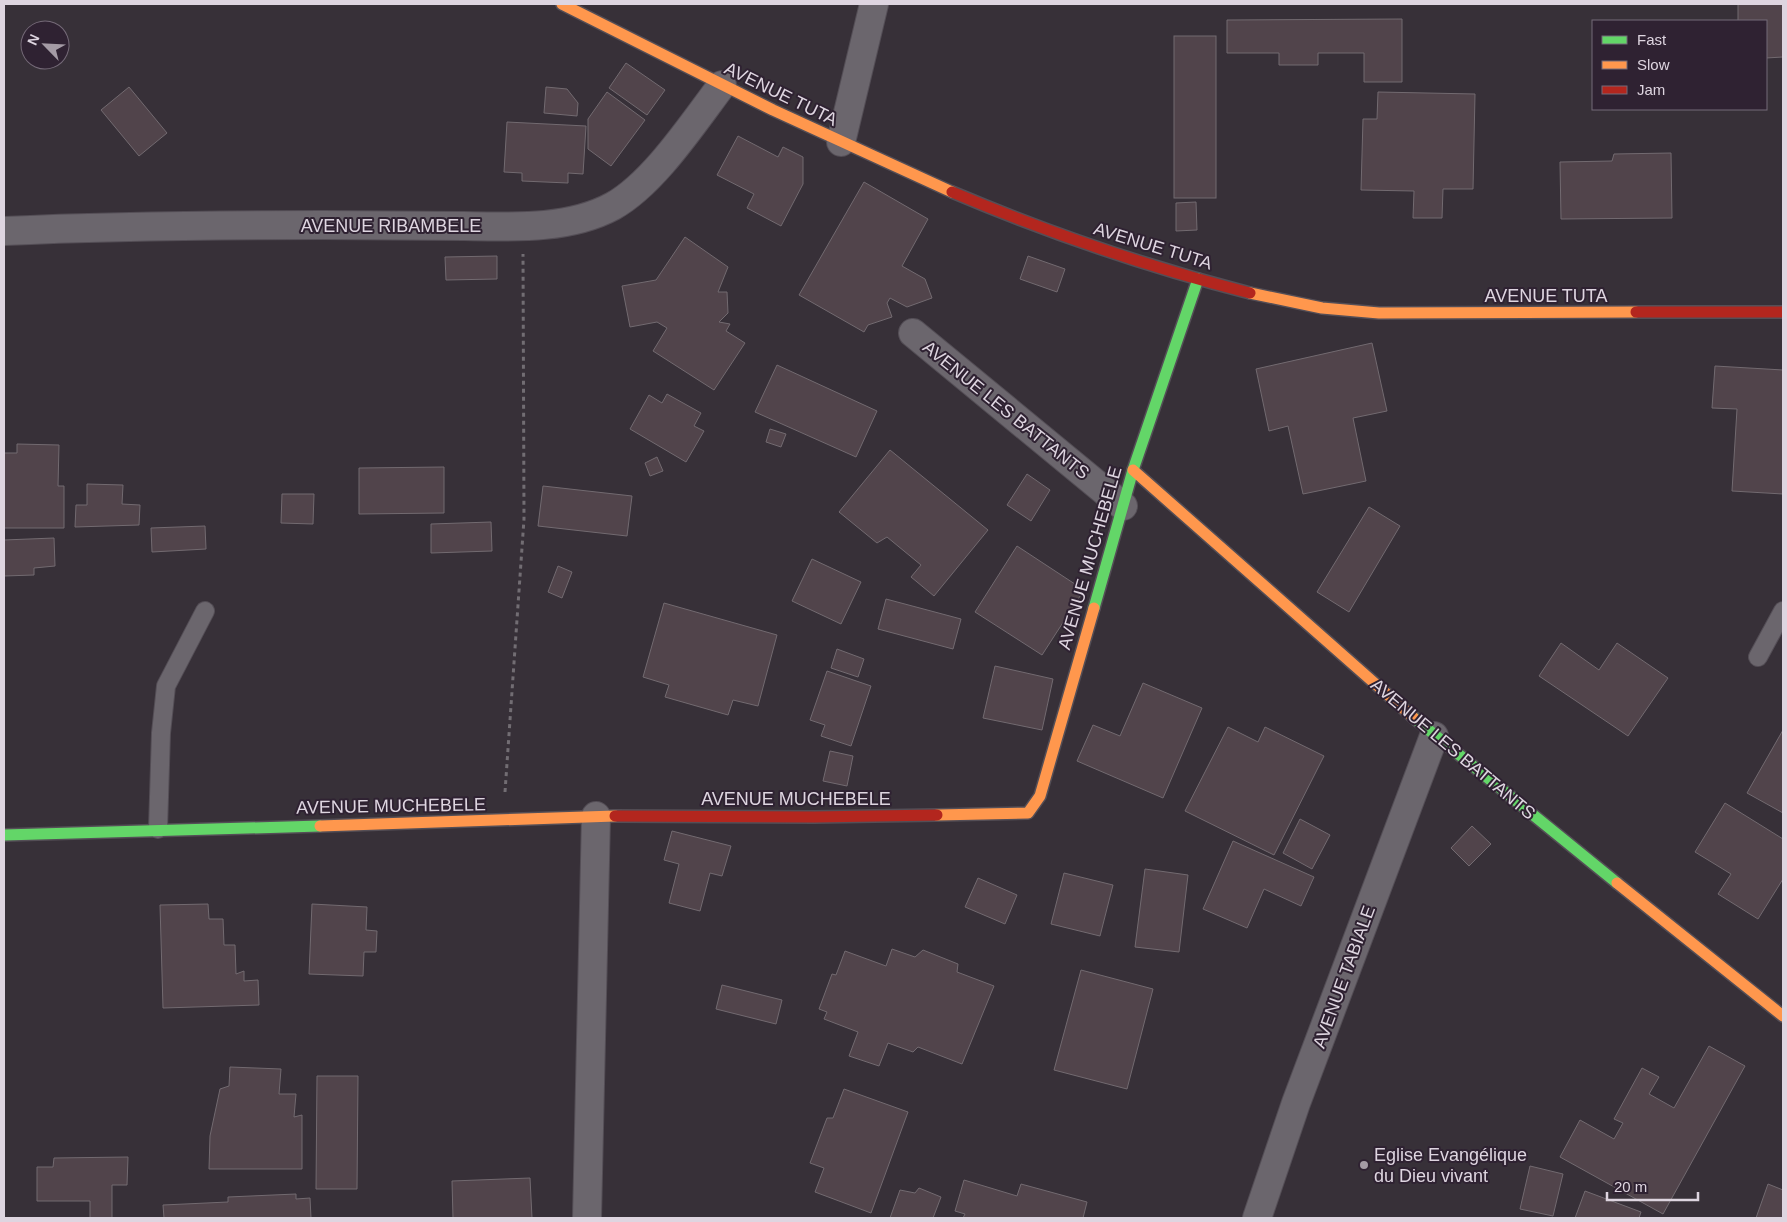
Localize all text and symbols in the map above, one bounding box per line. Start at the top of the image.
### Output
north arrow [20,20,70,70]
legend [1592,20,1767,110]
text: Fast [1637,31,1667,48]
text: N [24,32,42,48]
text: Slow [1637,56,1670,73]
street label: AVENUE TUTA [721,58,841,130]
text: Jam [1637,81,1665,98]
street label: AVENUE RIBAMBELE [301,216,481,236]
street label: AVENUE TUTA [1091,218,1215,274]
street label: AVENUE TUTA [1484,286,1608,306]
street label: AVENUE LES BATTANTS [919,337,1093,483]
street label: AVENUE MUCHEBELE [1054,464,1126,652]
street label: AVENUE LES BATTANTS [1367,674,1539,824]
street label: AVENUE MUCHEBELE [701,789,891,809]
street label: AVENUE MUCHEBELE [296,794,486,818]
street label: AVENUE TABIALE [1309,903,1379,1051]
place label: Eglise Evangélique du Dieu vivant [1374,1145,1527,1186]
marker: Eglise Evangélique du Dieu vivant [1358,1159,1370,1171]
scale bar [1607,1170,1698,1202]
text: 20 m [1614,1178,1647,1195]

